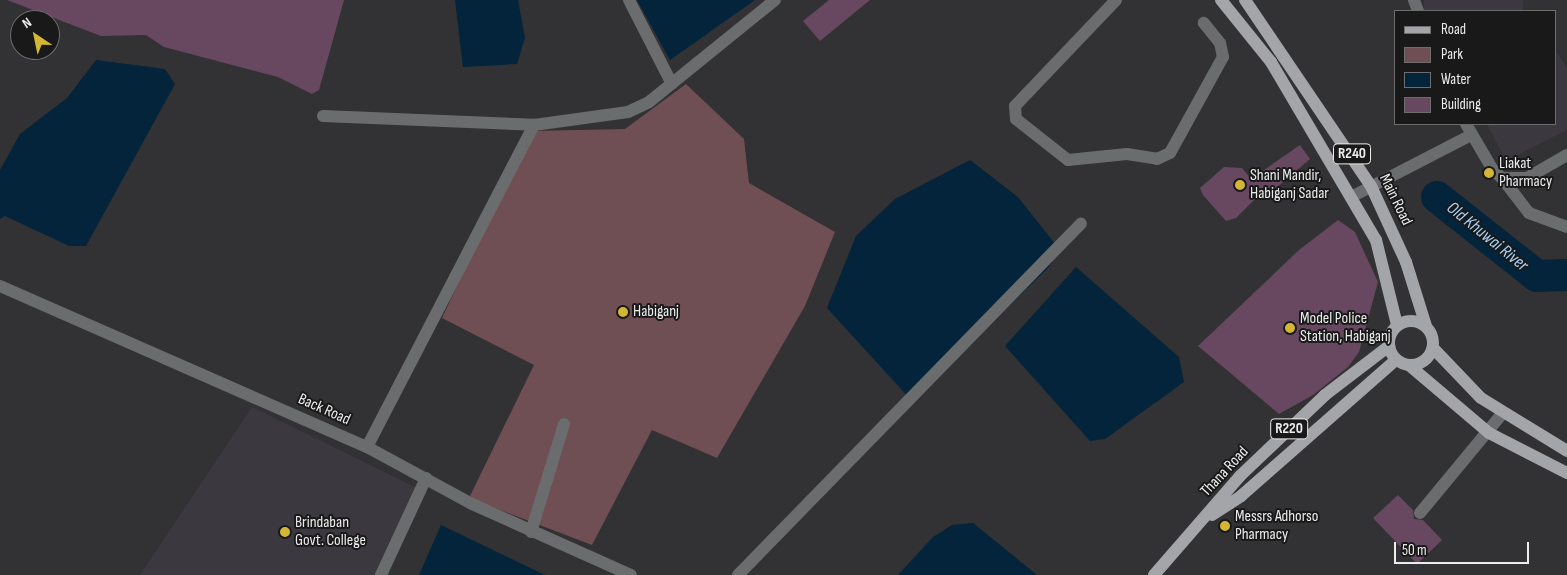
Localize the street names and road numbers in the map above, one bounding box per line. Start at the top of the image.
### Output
road number: R240 [1332,142,1372,166]
street label: Main Road [1374,171,1416,229]
street label: Back Road [295,390,353,430]
road number: R220 [1269,416,1309,442]
street label: Thana Road [1197,443,1253,501]

